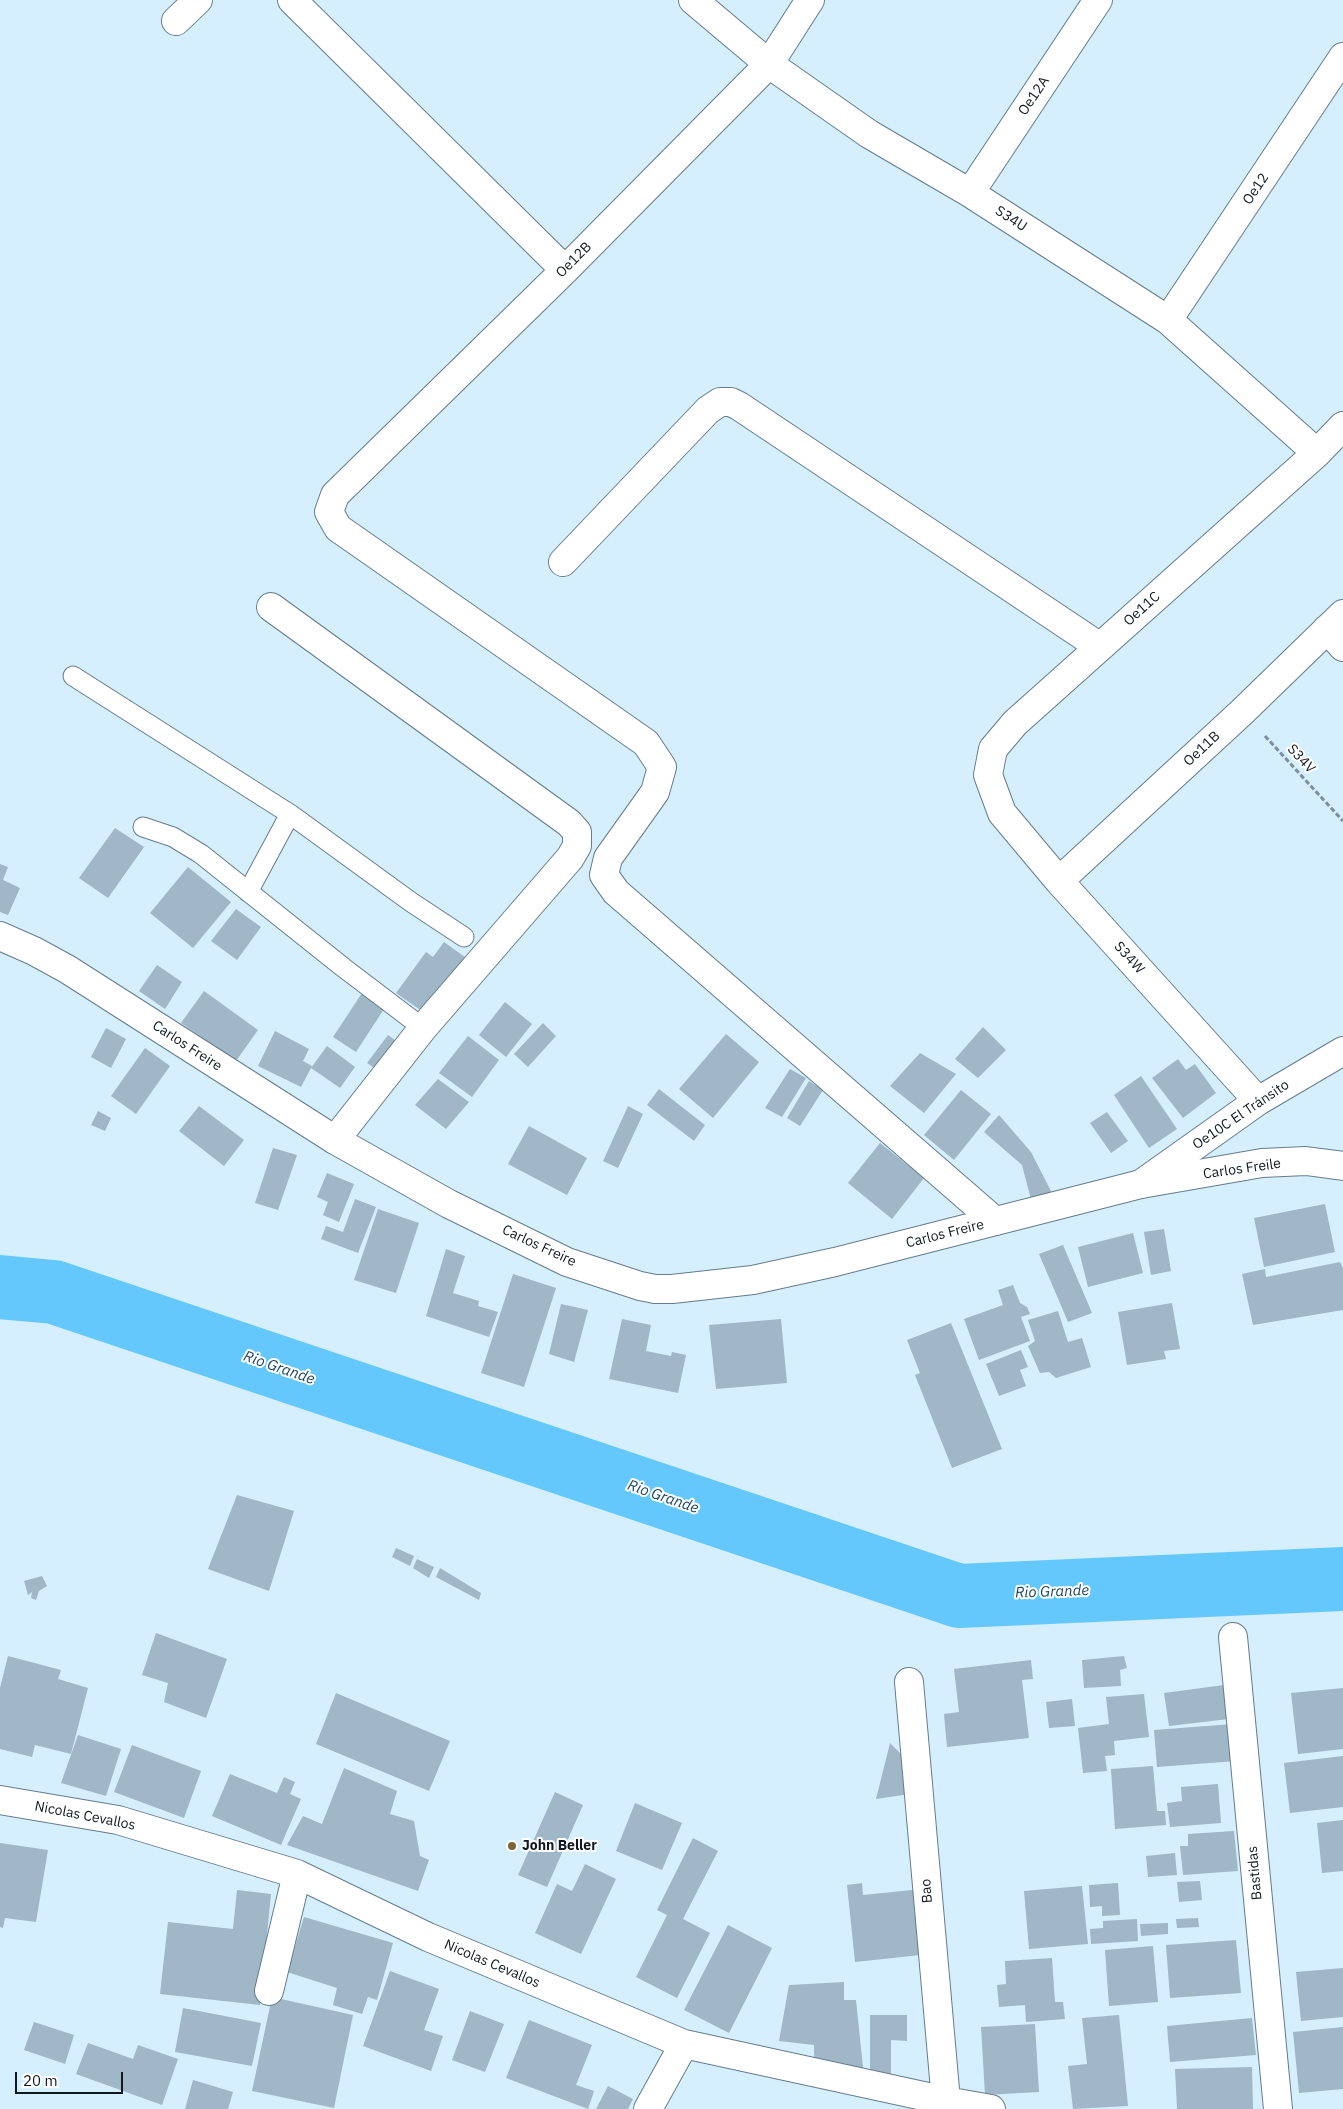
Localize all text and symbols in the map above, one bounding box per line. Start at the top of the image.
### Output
street label: Oe12A [1015,73,1053,119]
street label: Oe12 [1239,170,1273,208]
street label: S34U [992,203,1030,235]
street label: Oe12B [553,239,595,281]
street label: Oe11C [1120,588,1164,630]
street label: Oe11B [1180,728,1224,770]
street label: S34V [1283,741,1319,777]
street label: S34W [1110,938,1148,978]
street label: Carlos Freire [149,1017,225,1075]
street label: Oe10C El Tránsito [1190,1077,1292,1153]
street label: Carlos Freile [1202,1155,1282,1183]
street label: Carlos Freire [904,1216,986,1252]
street label: Carlos Freire [499,1222,579,1270]
water label: Rio Grande [241,1347,317,1389]
water label: Rio Grande [625,1476,701,1518]
water label: Rio Grande [1015,1582,1089,1602]
street label: Nicolas Cevallos [33,1798,137,1834]
place label: John Beller [522,1838,597,1854]
marker: John Beller [506,1840,518,1852]
street label: Bastidas [1244,1845,1266,1901]
street label: Bao [918,1878,936,1904]
street label: Nicolas Cevallos [442,1936,542,1992]
scale bar [18,2062,125,2094]
text: 20 m [23,2071,58,2090]

